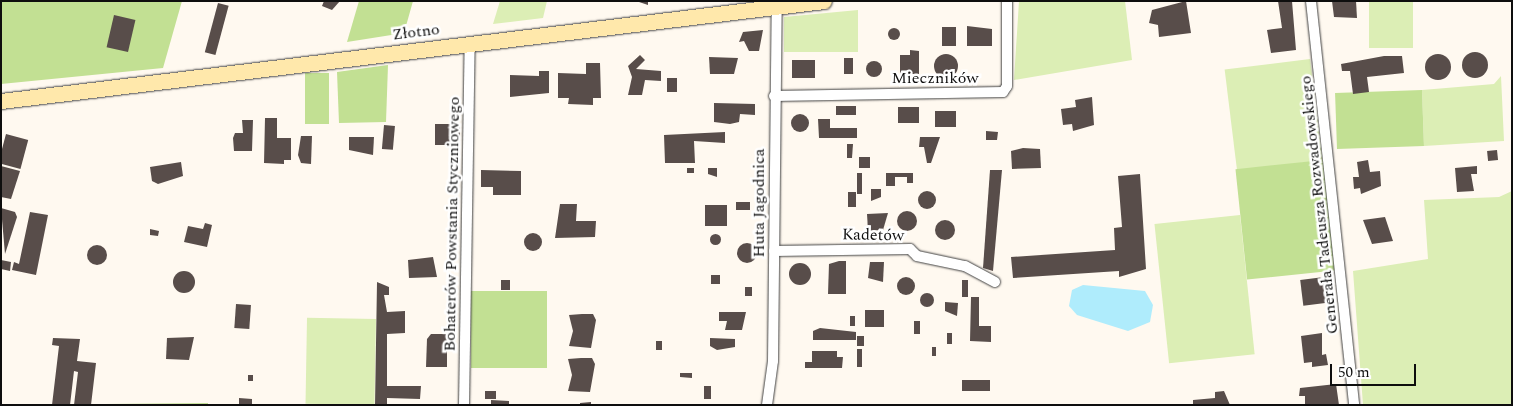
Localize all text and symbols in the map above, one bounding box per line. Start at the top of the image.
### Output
street label: Złotno [391,20,441,44]
street label: Mieczników [891,68,979,88]
street label: Generała Tadeusza Rozwadowskiego [1296,75,1342,335]
street label: Bohaterów Powstania Styczniowego [440,96,464,352]
street label: Huta Jagodnica [749,149,769,257]
street label: Kadetów [842,225,904,245]
scale bar [1333,354,1419,386]
text: 50 m [1338,361,1370,384]

